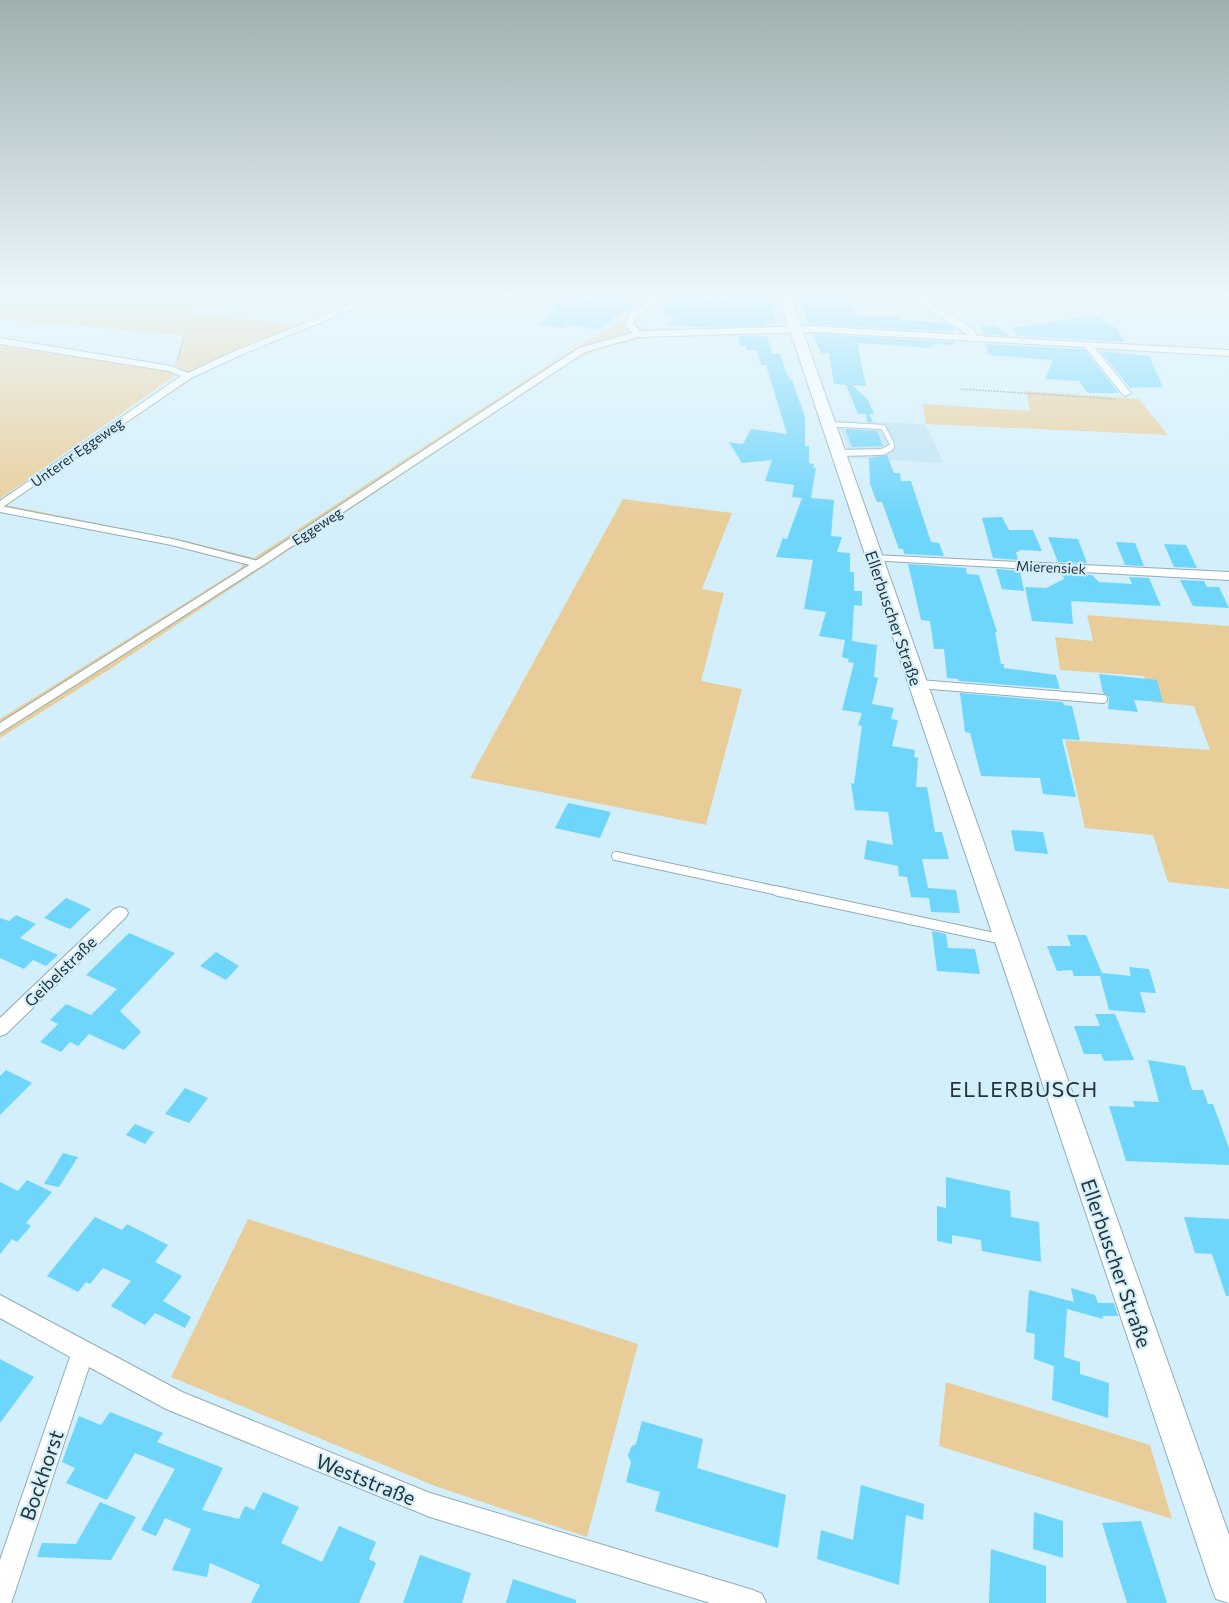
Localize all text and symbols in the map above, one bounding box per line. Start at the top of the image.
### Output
street label: Unterer Eggeweg [28,414,127,490]
street label: Eggeweg [289,503,346,549]
street label: Ellerbuscher Straße [862,548,926,688]
street label: Mierensiek [1016,557,1087,577]
street label: Geibelstraße [20,932,100,1010]
district label: ELLERBUSCH [949,1076,1099,1101]
street label: Ellerbuscher Straße [1077,1175,1157,1351]
street label: Bockhorst [14,1427,68,1523]
street label: Weststraße [313,1448,419,1510]

